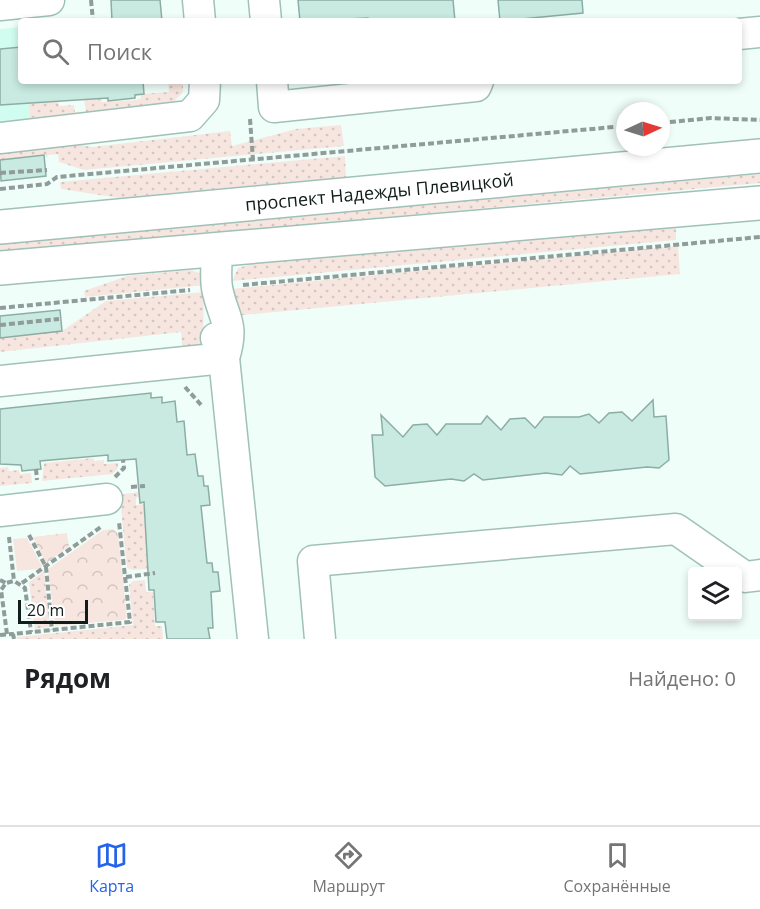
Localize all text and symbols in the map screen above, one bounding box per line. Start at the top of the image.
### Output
search box [18,18,742,84]
icon: search [39,35,72,68]
text: Поиск [87,36,152,66]
north arrow [616,102,670,156]
street label: проспект Надежды Плевицкой [244,167,515,216]
map controls [688,567,742,621]
button: layers [688,567,742,621]
scale bar [18,597,88,624]
text: 20 m [27,599,64,621]
text: Рядом [24,660,111,696]
text: Найдено: 0 [628,665,736,692]
tab: Карта [89,839,134,897]
tab: Маршрут [312,839,385,897]
tab: Сохранённые [563,839,671,897]

